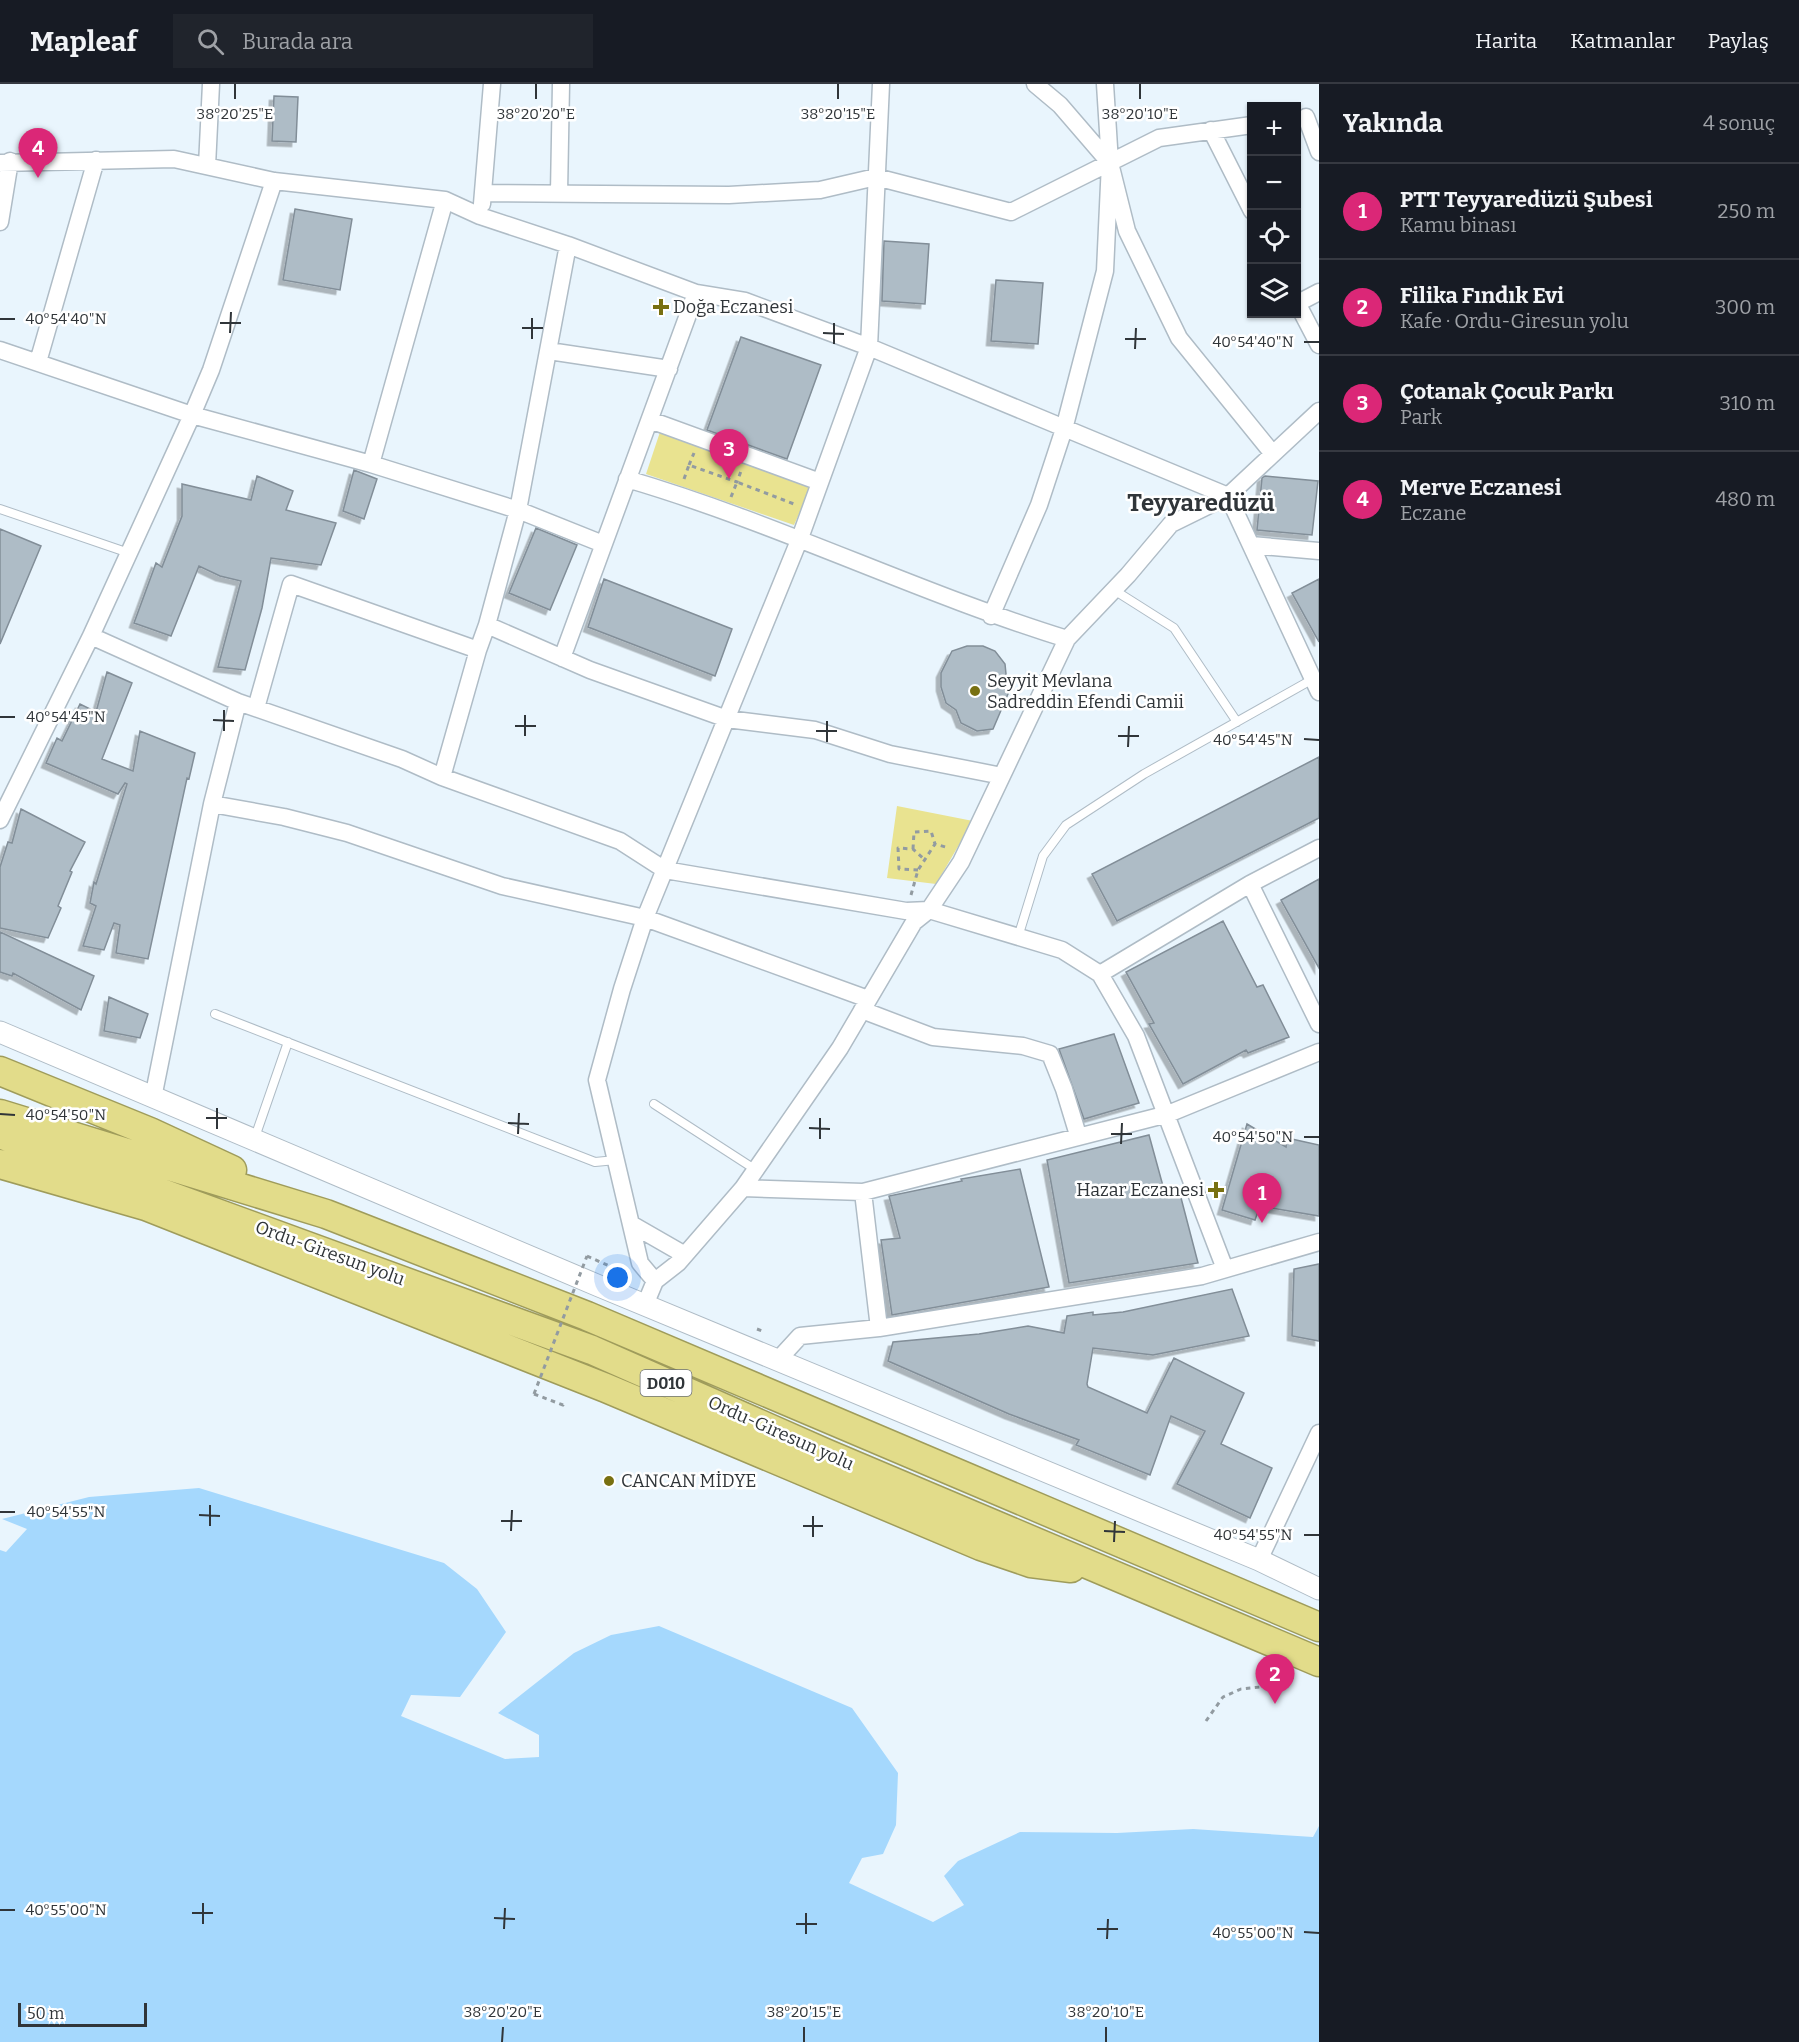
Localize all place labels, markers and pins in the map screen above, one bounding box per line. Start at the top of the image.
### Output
pin: 4 [18,128,57,178]
place label: Doğa Eczanesi [673,296,793,318]
marker: Doğa Eczanesi [654,300,668,314]
pin: 3 [710,430,748,479]
place label: Seyyit Mevlana Sadreddin Efendi Camii [987,670,1184,713]
marker: Seyyit Mevlana Sadreddin Efendi Camii [968,684,982,698]
pin: 1 [1242,1174,1282,1223]
place label: Hazar Eczanesi [1076,1179,1204,1201]
marker: Hazar Eczanesi [1209,1183,1223,1197]
place label: CANCAN MİDYE [621,1470,756,1492]
marker: CANCAN MİDYE [602,1474,616,1488]
pin: 2 [1256,1654,1294,1704]

